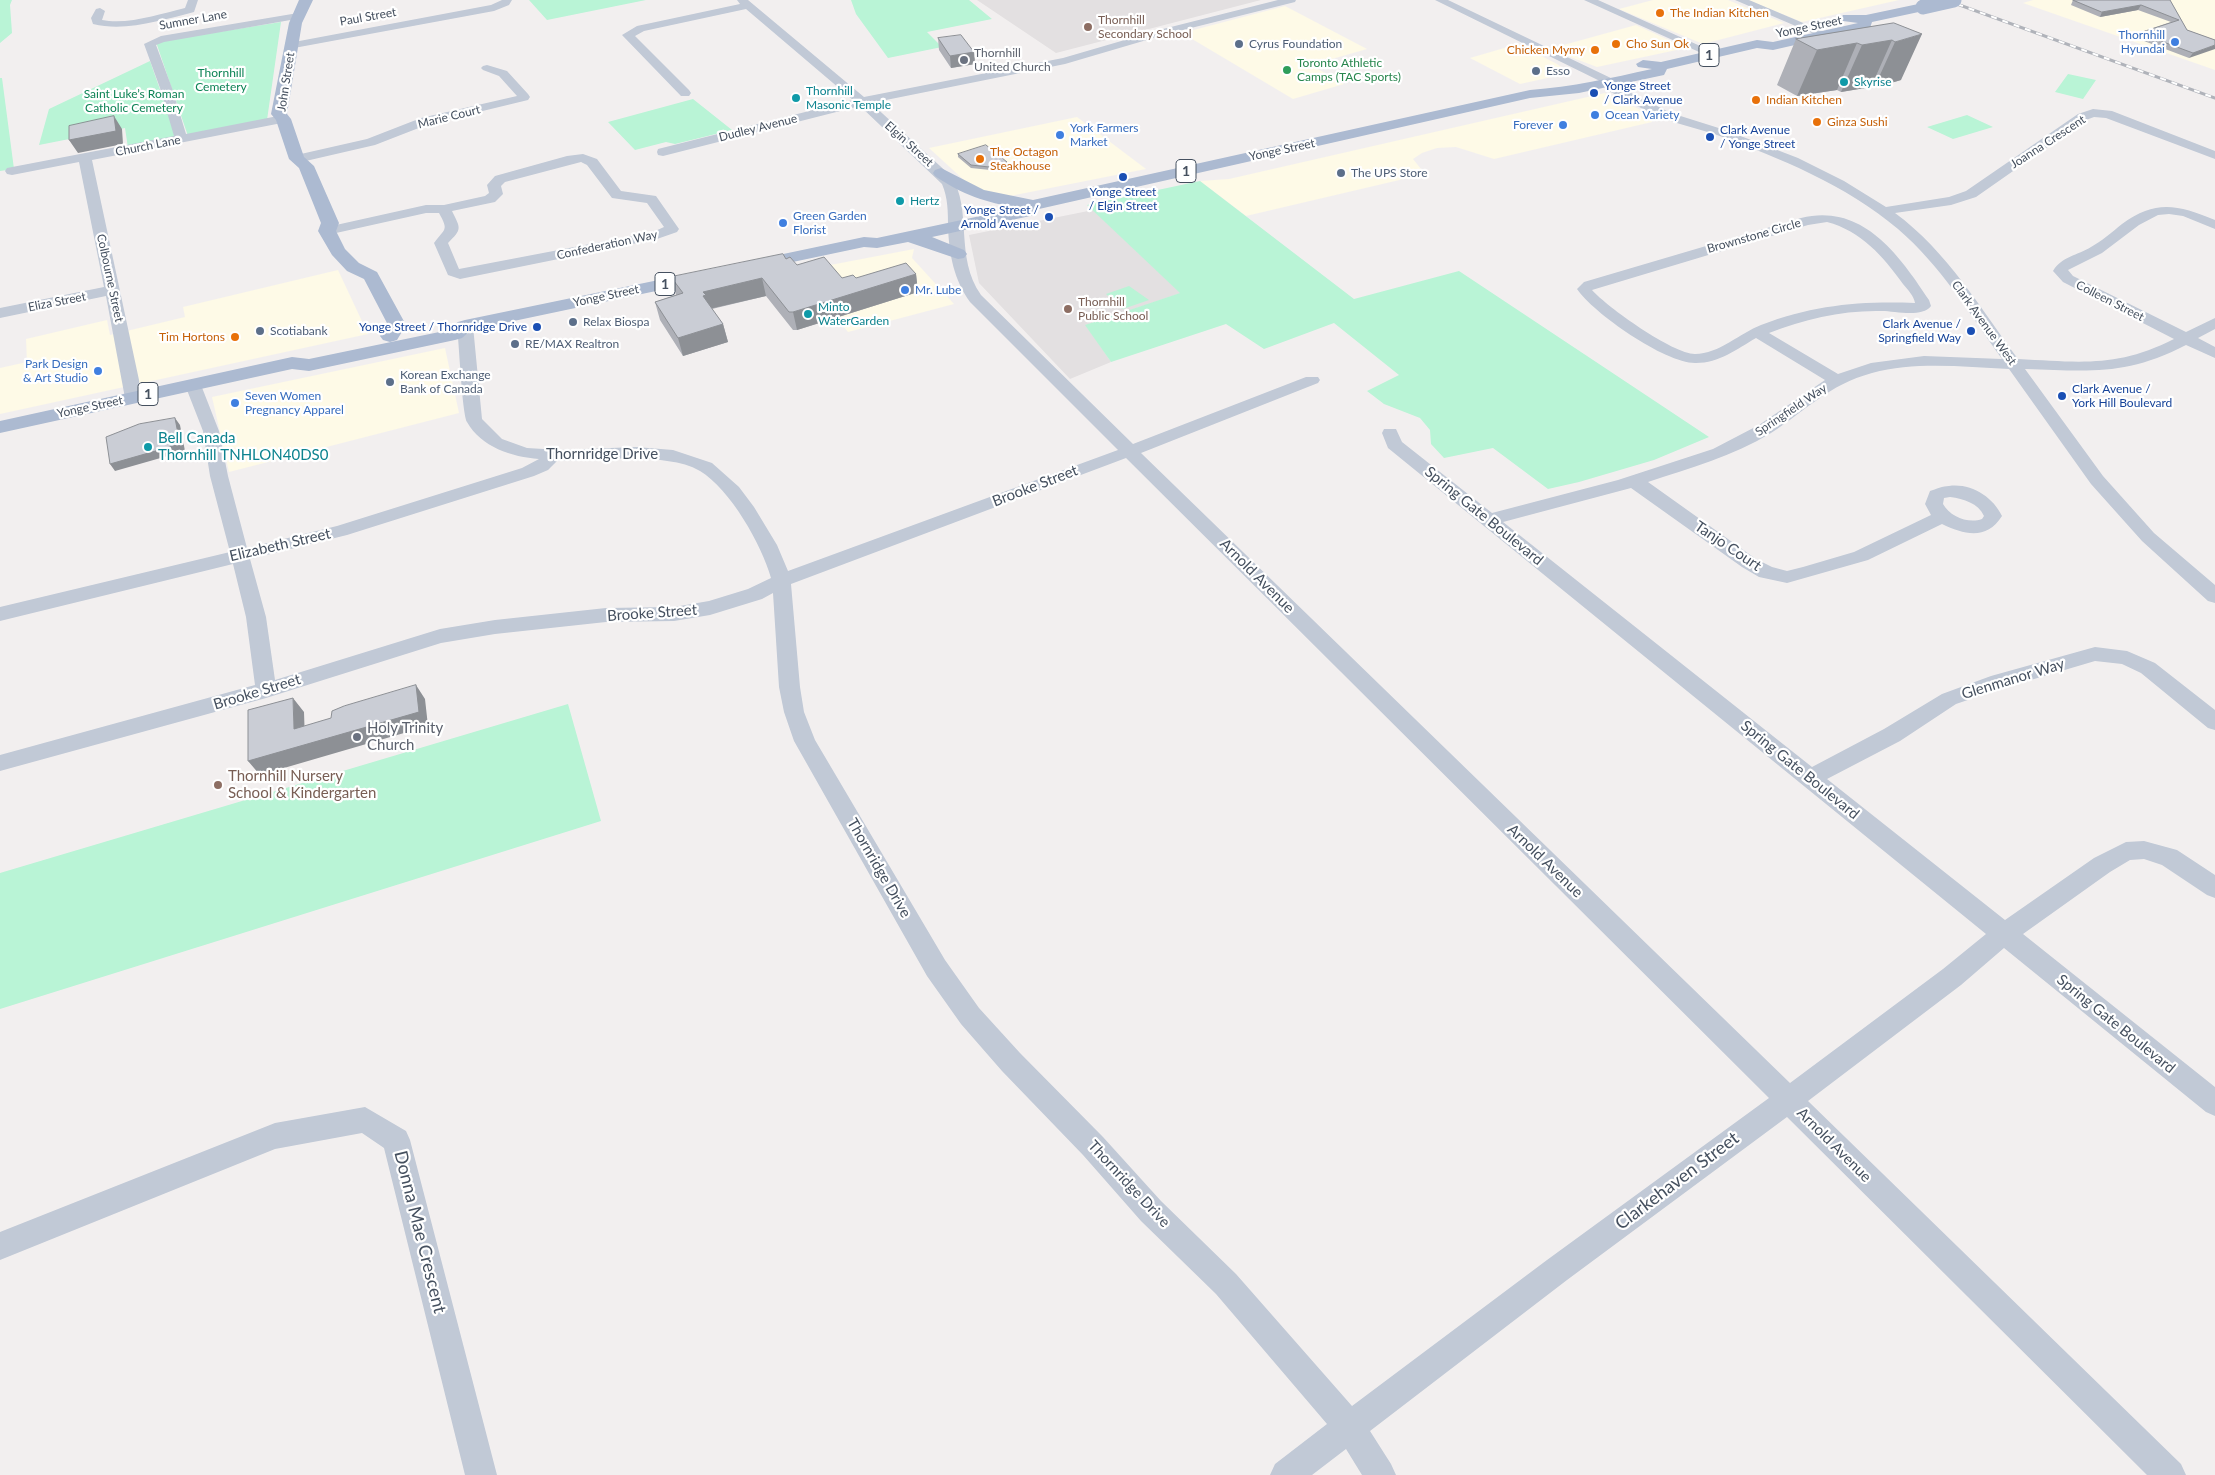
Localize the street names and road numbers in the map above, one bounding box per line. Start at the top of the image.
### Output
street label: Paul Street [339,5,397,29]
street label: Sumner Lane [158,7,228,33]
street label: Yonge Street [1775,13,1843,41]
road number: 1 [1699,44,1719,66]
street label: John Street [274,51,298,113]
street label: Marie Court [416,102,482,132]
street label: Dudley Avenue [717,111,799,145]
street label: Joanna Crescent [2008,112,2088,172]
street label: Elgin Street [882,119,936,169]
street label: Church Lane [114,133,182,159]
street label: Yonge Street [1248,136,1316,164]
road number: 1 [1176,160,1196,182]
street label: Brownstone Circle [1705,216,1803,256]
street label: Confederation Way [555,227,659,263]
street label: Colbourne Street [94,233,126,323]
road number: 1 [655,272,675,296]
street label: Clark Avenue West [1949,278,2019,368]
street label: Colleen Street [2074,278,2146,324]
street label: Yonge Street [572,282,640,310]
street label: Eliza Street [27,289,87,315]
street label: Springfield Way [1753,381,1829,439]
road number: 1 [138,382,158,406]
street label: Yonge Street [56,393,124,421]
street label: Thornridge Drive [546,445,658,463]
street label: Brooke Street [990,461,1080,511]
street label: Spring Gate Boulevard [1421,463,1547,569]
street label: Tanjo Court [1691,517,1765,575]
street label: Elizabeth Street [228,525,332,565]
street label: Arnold Avenue [1216,535,1298,617]
street label: Brooke Street [606,601,698,625]
street label: Glenmanor Way [1960,655,2066,703]
street label: Brooke Street [211,670,303,714]
street label: Spring Gate Boulevard [1737,717,1863,823]
street label: Thornridge Drive [843,815,915,921]
street label: Arnold Avenue [1504,821,1586,901]
street label: Spring Gate Boulevard [2053,971,2179,1077]
street label: Arnold Avenue [1793,1104,1875,1186]
street label: Clarkehaven Street [1611,1127,1743,1235]
street label: Thornridge Drive [1084,1137,1174,1231]
street label: Donna Mae Crescent [389,1149,451,1315]

